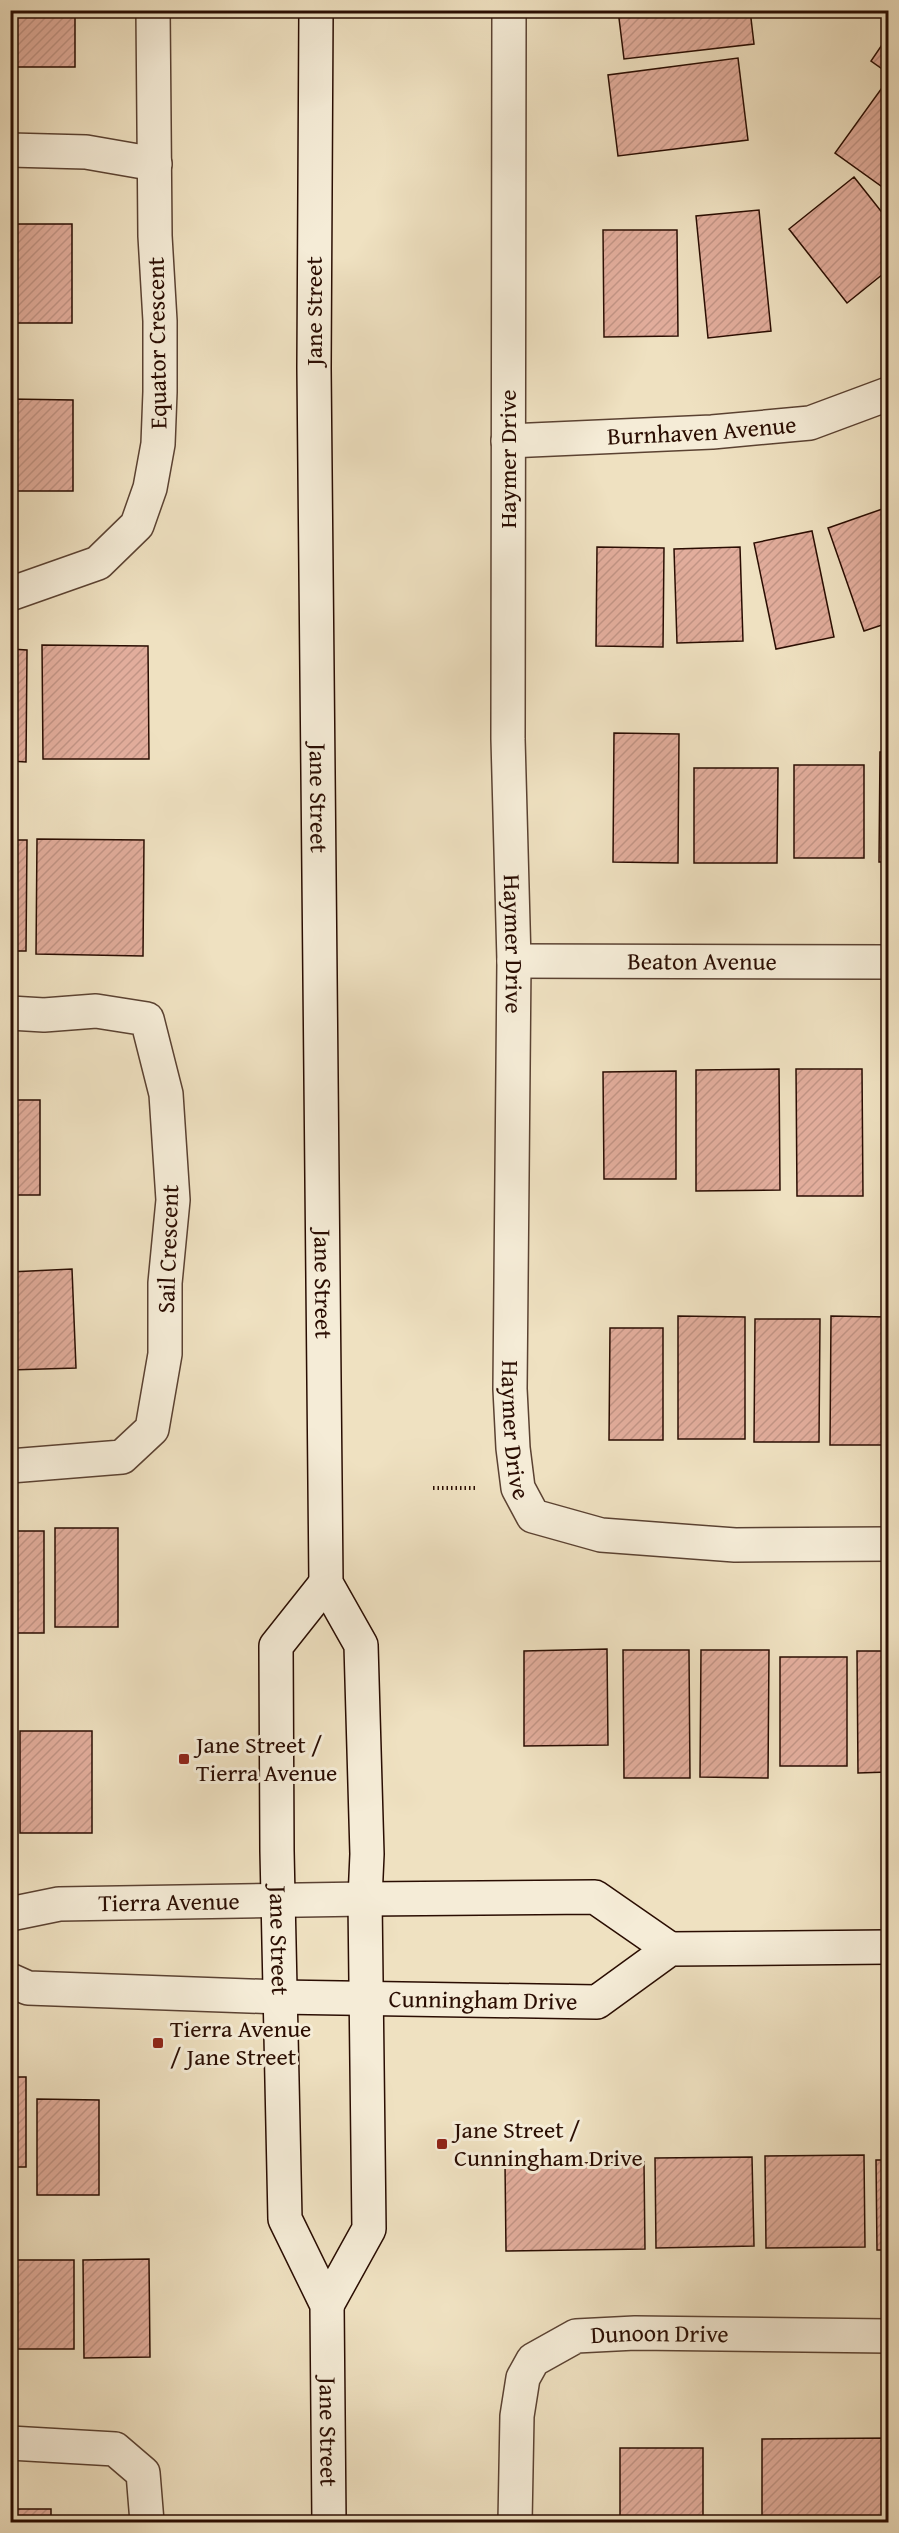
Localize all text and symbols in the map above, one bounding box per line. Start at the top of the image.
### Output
street label: Equator Crescent [137,256,176,429]
street label: Jane Street [296,256,331,369]
street label: Haymer Drive [490,389,525,529]
street label: Burnhaven Avenue [606,406,798,454]
street label: Jane Street [301,740,337,854]
street label: Haymer Drive [495,874,532,1014]
street label: Beaton Avenue [627,943,777,979]
street label: Sail Crescent [148,1183,187,1314]
street label: Jane Street [305,1226,342,1339]
street label: Haymer Drive [493,1360,539,1506]
place label: Jane Street / Tierra Avenue [193,1727,337,1790]
marker: Jane Street / Tierra Avenue [177,1752,191,1766]
street label: Jane Street [261,1882,298,1996]
street label: Tierra Avenue [98,1883,240,1920]
street label: Cunningham Drive [388,1981,578,2019]
place label: Tierra Avenue / Jane Street [170,2011,311,2074]
marker: Tierra Avenue / Jane Street [151,2036,165,2050]
place label: Jane Street / Cunningham Drive [451,2112,643,2175]
marker: Jane Street / Cunningham Drive [435,2137,449,2151]
street label: Dunoon Drive [590,2315,729,2352]
street label: Jane Street [311,2374,347,2487]

